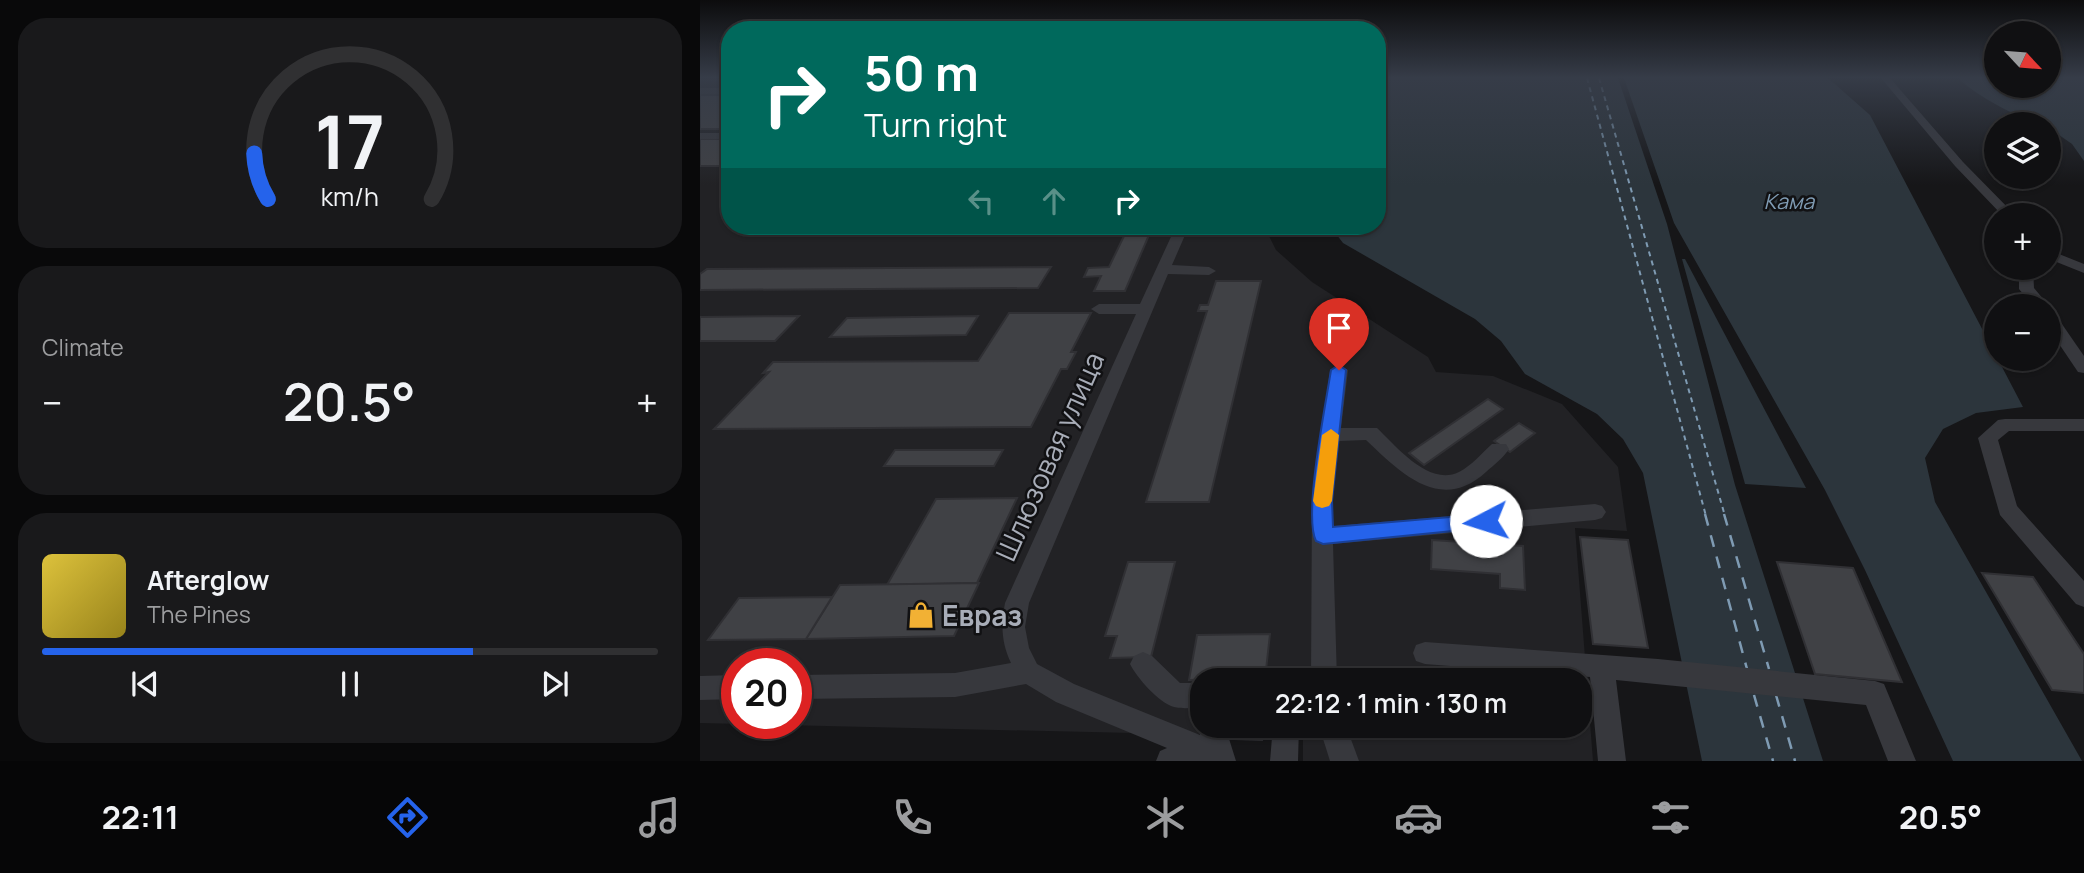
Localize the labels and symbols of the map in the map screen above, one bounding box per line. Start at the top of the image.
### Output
north arrow [1984,21,2062,98]
water label: Кама [1764,187,1815,215]
pin [1309,298,1369,370]
street label: Шлюзовая улица [986,346,1112,566]
position arrow [1449,484,1523,558]
place label: Евраз [942,596,1022,634]
shop icon: Евраз [906,600,936,630]
speed limit sign: 20 [721,648,812,739]

